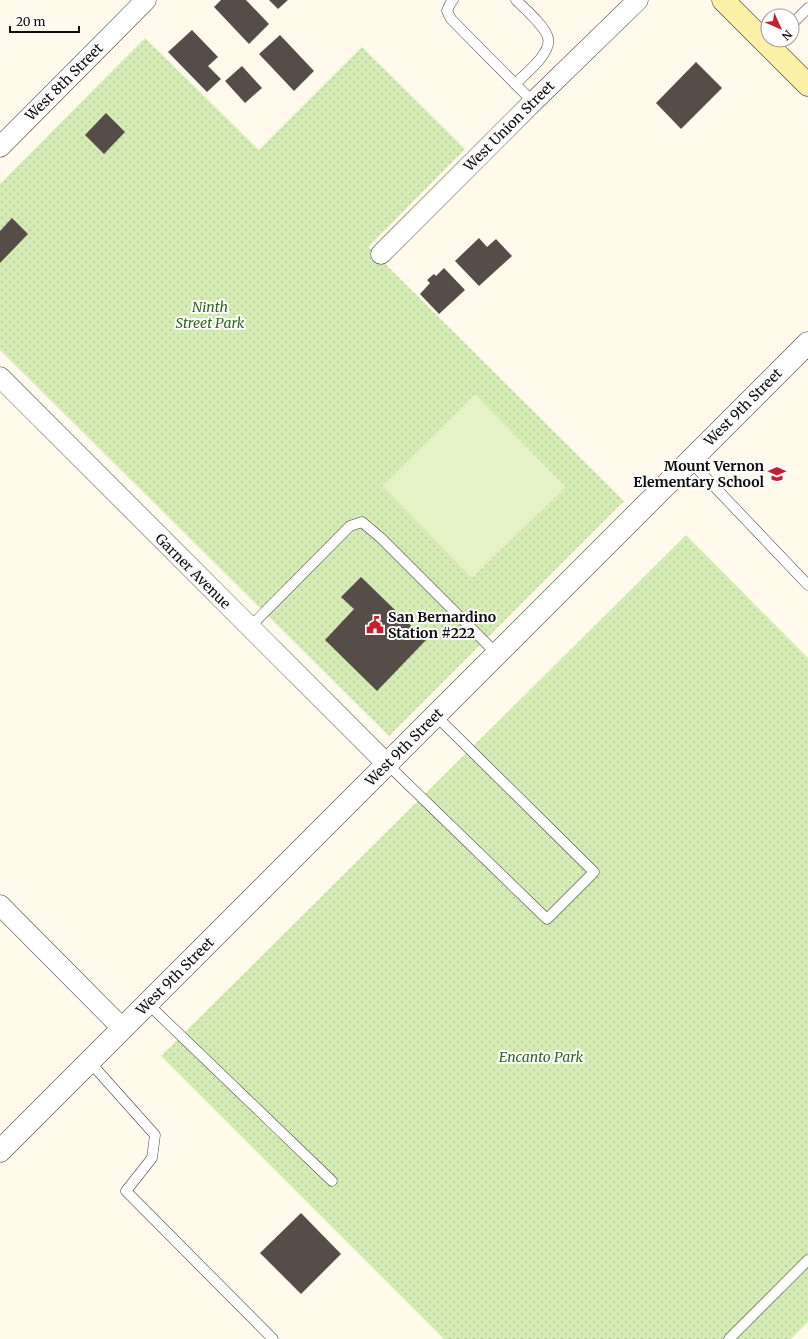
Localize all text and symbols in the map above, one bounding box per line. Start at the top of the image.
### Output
scale bar [10,8,79,34]
north arrow [760,8,800,48]
text: 20 m [16,14,45,29]
text: N [779,27,795,43]
street label: West 8th Street [21,39,107,125]
street label: West Union Street [459,76,559,176]
park label: Ninth Street Park [176,298,245,332]
street label: West 9th Street [700,364,786,450]
place label: Mount Vernon Elementary School [633,457,764,491]
school or university icon: Mount Vernon Elementary School [767,464,787,484]
street label: Garner Avenue [152,530,234,612]
place label: San Bernardino Station #222 [388,608,496,642]
public building icon: San Bernardino Station #222 [365,615,385,635]
street label: West 9th Street [361,704,447,790]
street label: West 9th Street [132,933,218,1019]
park label: Encanto Park [499,1048,584,1066]

